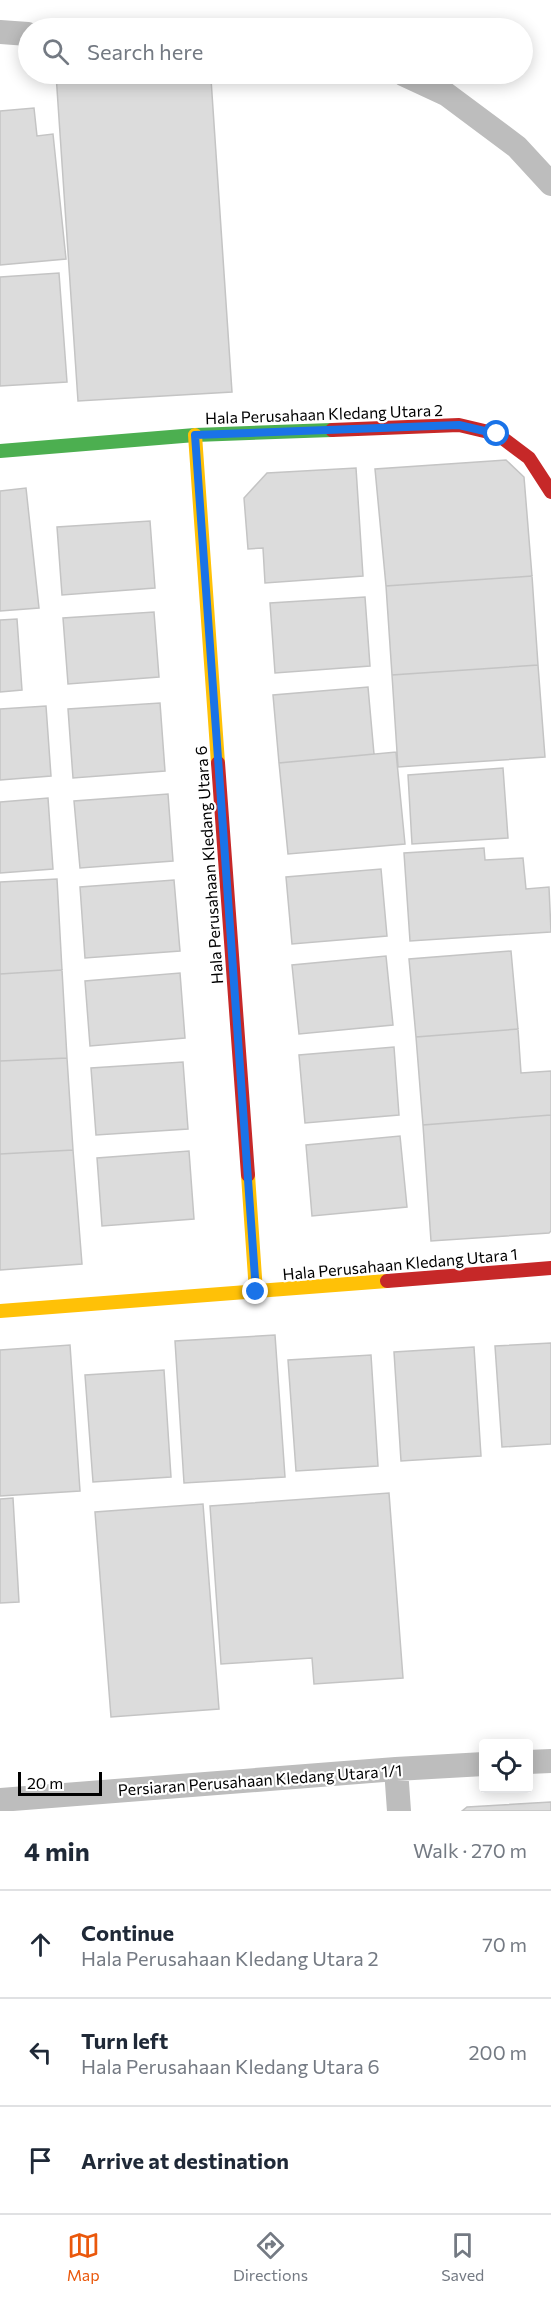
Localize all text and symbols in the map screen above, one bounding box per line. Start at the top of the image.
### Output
search box [18,18,533,84]
icon: search [39,35,72,68]
text: Search here [87,38,203,65]
street label: Hala Perusahaan Kledang Utara 2 [205,400,443,427]
route start [483,420,509,446]
street label: Hala Perusahaan Kledang Utara 6 [191,745,226,985]
street label: Hala Perusahaan Kledang Utara 1 [282,1244,518,1283]
route end [242,1278,268,1304]
map controls [479,1739,533,1793]
button: locate [479,1739,533,1793]
street label: Persiaran Perusahaan Kledang Utara 1/1 [117,1760,403,1799]
scale bar [18,1769,102,1796]
text: 20 m [27,1773,63,1792]
text: 4 min [24,1835,90,1866]
text: Walk · 270 m [413,1838,527,1862]
text: Continue [81,1919,174,1946]
icon: ahead [24,1928,57,1961]
text: 70 m [482,1932,527,1956]
text: Hala Perusahaan Kledang Utara 2 [81,1946,379,1970]
text: Turn left [81,2027,168,2054]
icon: left [24,2036,57,2069]
text: 200 m [469,2040,527,2064]
text: Hala Perusahaan Kledang Utara 6 [81,2054,380,2078]
icon: arrive [24,2144,57,2177]
text: Arrive at destination [81,2147,289,2174]
tab: Map [67,2229,100,2284]
tab: Directions [233,2229,308,2284]
tab: Saved [441,2229,484,2284]

